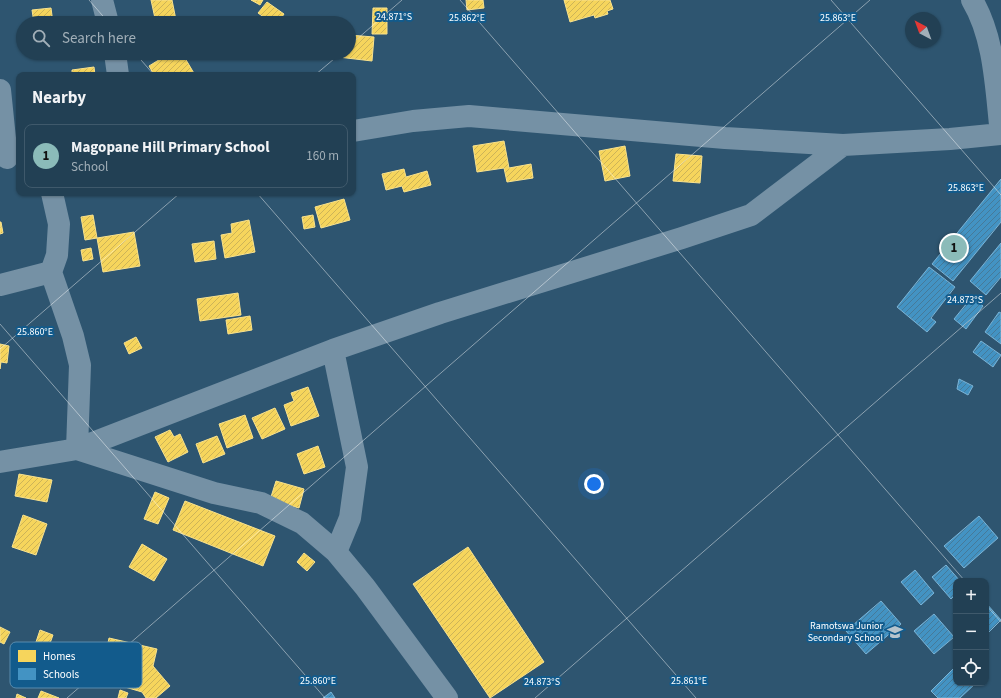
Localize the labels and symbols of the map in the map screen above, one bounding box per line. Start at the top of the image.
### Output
text: 24.871°S [376,10,412,24]
text: 25.862°E [449,11,485,25]
text: 25.863°E [820,11,856,25]
north arrow [905,12,941,48]
text: 25.863°E [948,181,984,195]
pin: 1 [941,233,967,263]
text: 24.873°S [947,293,983,307]
text: 25.860°E [17,325,53,339]
your location [584,474,604,494]
place label: Ramotswa Junior Secondary School [808,619,884,645]
school or university icon: Ramotswa Junior Secondary School [886,623,904,641]
legend [10,642,142,688]
text: Homes [43,649,76,664]
text: Schools [43,667,80,682]
text: 25.860°E [300,674,336,688]
text: 25.861°E [671,674,707,688]
text: 24.873°S [524,675,560,689]

